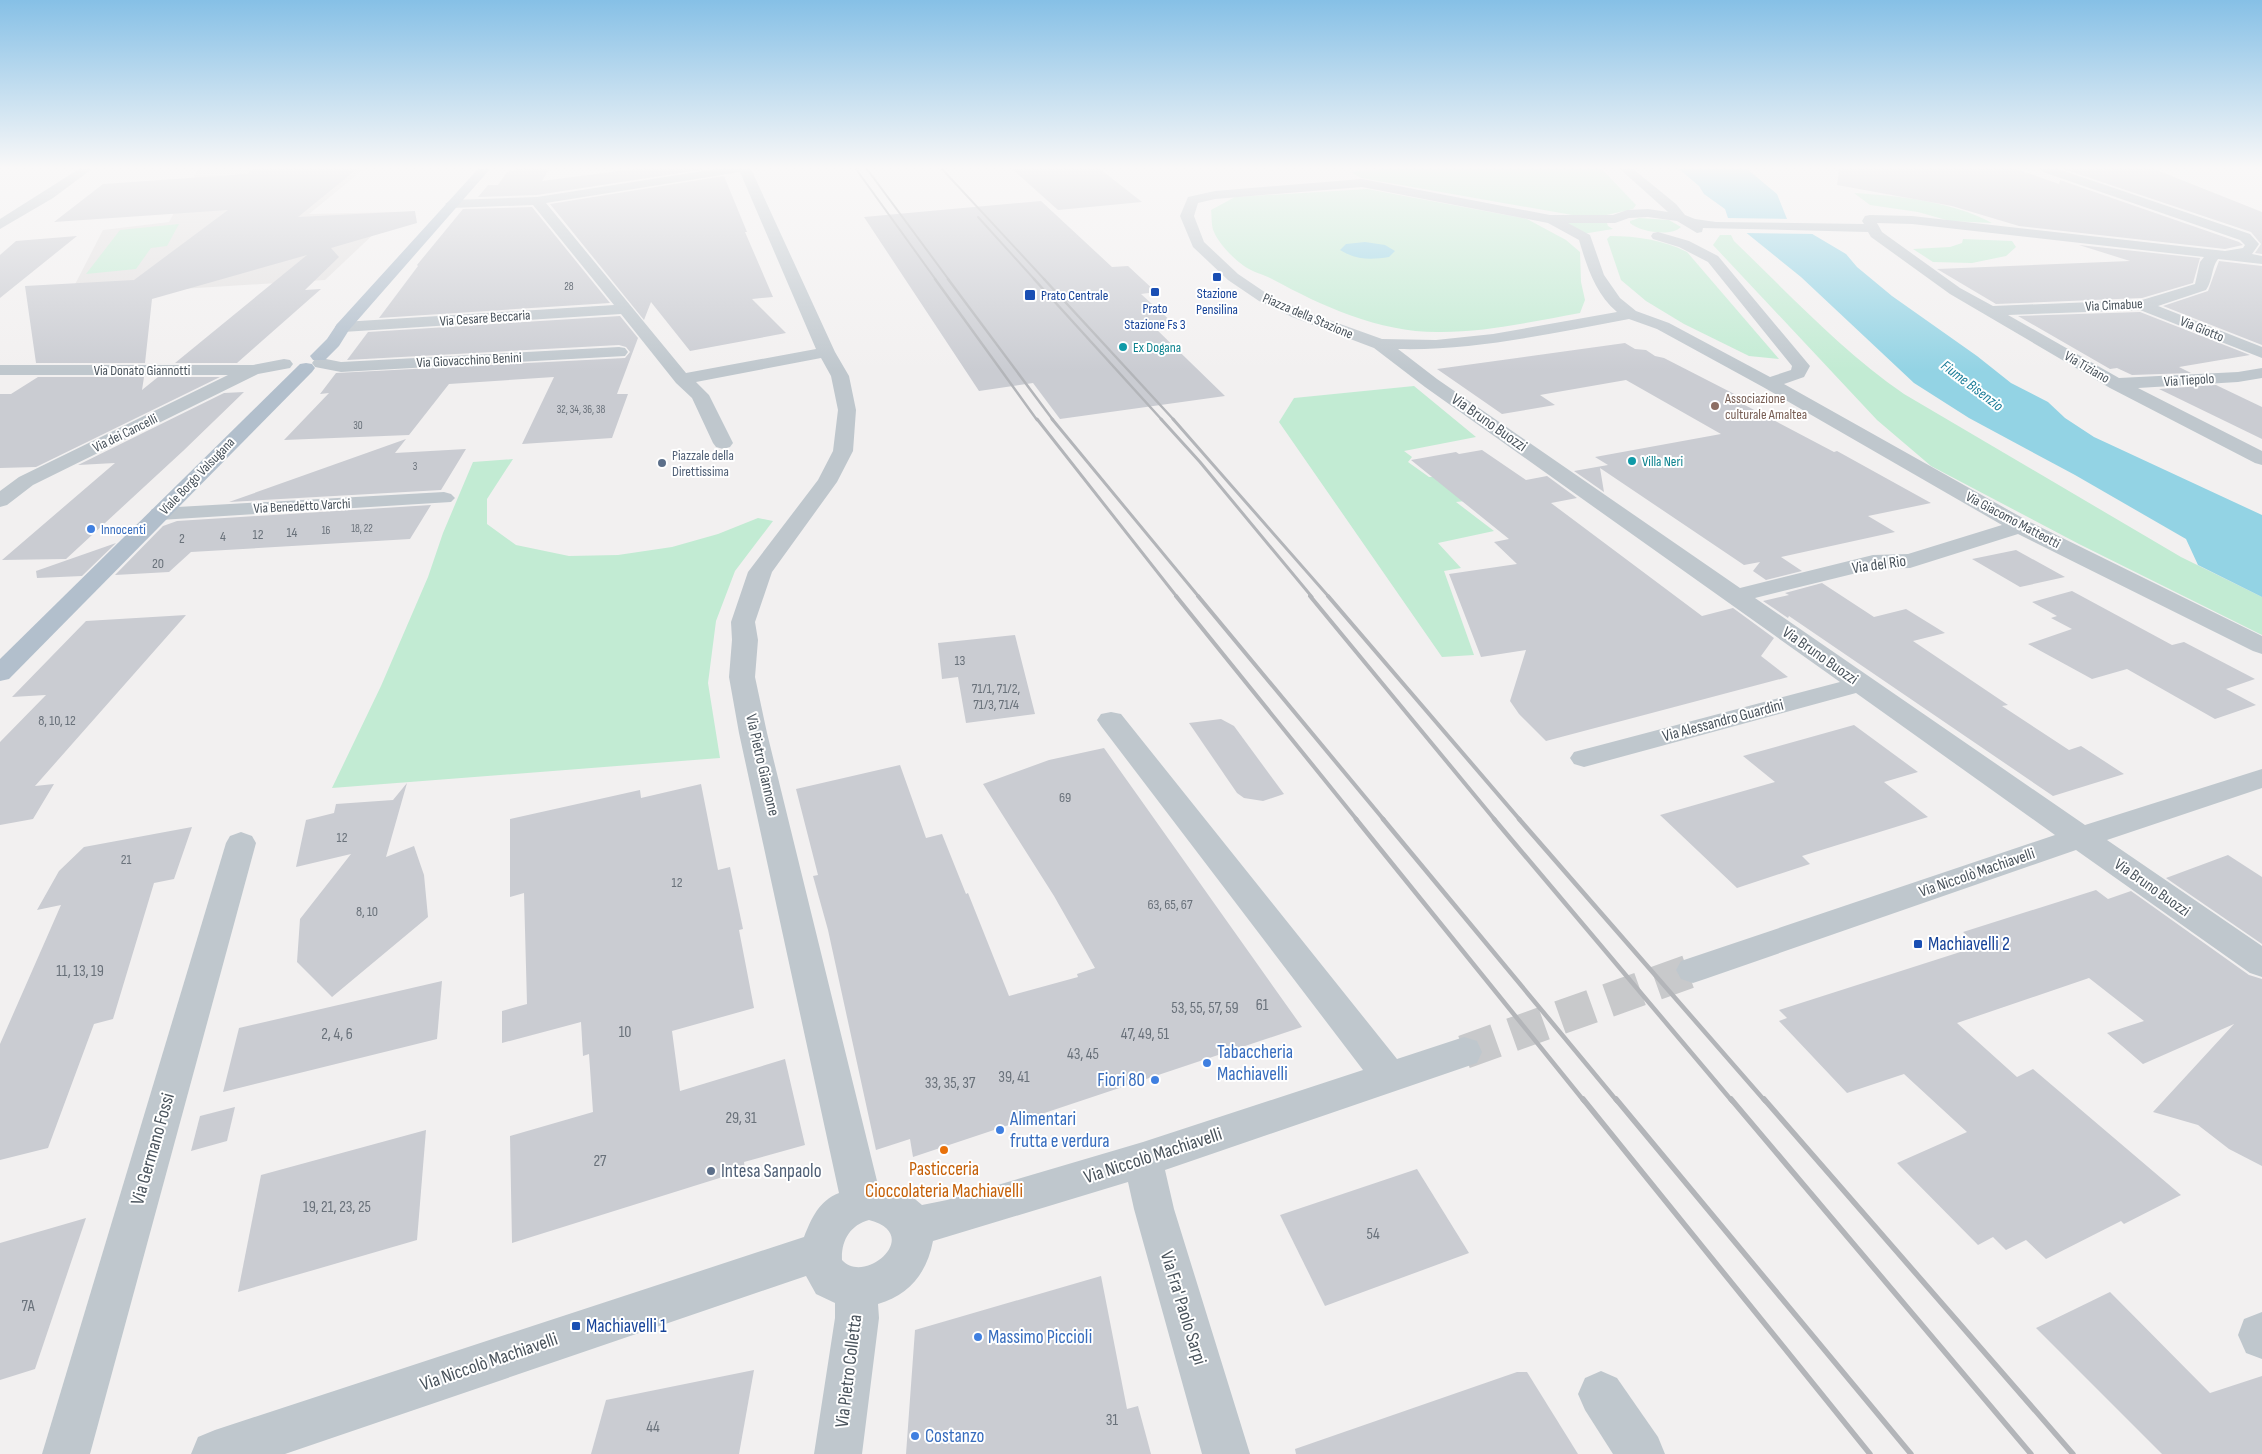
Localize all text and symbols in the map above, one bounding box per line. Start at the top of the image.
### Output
marker: Stazione Pensilina [1211,271,1223,283]
house number: 28 [564,280,574,293]
place label: Stazione Pensilina [1196,285,1238,318]
marker: Prato Stazione Fs 3 [1149,286,1161,298]
place label: Prato Centrale [1041,287,1108,304]
marker: Prato Centrale [1023,288,1037,302]
street label: Piazza della Stazione [1260,289,1356,343]
street label: Via Cimabue [2085,295,2143,315]
place label: Prato Stazione Fs 3 [1124,300,1186,333]
street label: Via Cesare Beccaria [439,306,531,330]
street label: Via Giotto [2177,312,2227,346]
place label: Ex Dogana [1133,339,1181,356]
marker: Ex Dogana [1117,341,1129,353]
street label: Via Tiziano [2061,347,2113,387]
street label: Via Giovacchino Benini [416,349,522,371]
water label: Fiume Bisenzio [1937,356,2007,416]
street label: Via Donato Giannotti [94,362,190,379]
street label: Via Tiepolo [2163,370,2215,390]
street label: Via Bruno Buozzi [1447,390,1531,456]
place label: Associazione culturale Amaltea [1724,390,1807,423]
marker: Associazione culturale Amaltea [1709,400,1721,412]
house number: 32, 34, 36, 38 [557,403,605,416]
street label: Via dei Cancelli [90,410,160,456]
house number: 30 [353,419,363,432]
street label: Viale Borgo Valsugana [156,434,238,518]
place label: Piazzale della Direttissima [672,447,734,480]
place label: Villa Neri [1642,453,1683,470]
marker: Villa Neri [1626,455,1638,467]
marker: Piazzale della Direttissima [656,457,668,469]
house number: 3 [413,460,418,473]
street label: Via Giacomo Matteotti [1963,488,2063,552]
street label: Via Benedetto Varchi [253,495,351,517]
place label: Innocenti [101,521,146,538]
house number: 18, 22 [351,522,373,535]
marker: Innocenti [85,523,97,535]
house number: 14 [287,524,298,541]
house number: 16 [322,524,331,537]
house number: 12 [253,526,264,543]
house number: 4 [220,528,226,545]
house number: 2 [179,530,185,547]
street label: Via del Rio [1851,552,1907,578]
house number: 20 [152,555,164,572]
street label: Via Bruno Buozzi [1778,623,1862,689]
house number: 13 [955,652,966,669]
house number: 71/1, 71/2, 71/3, 71/4 [972,680,1020,713]
street label: Via Alessandro Guardini [1660,696,1786,746]
house number: 8, 10, 12 [38,712,76,729]
street label: Via Pietro Giannone [741,712,783,818]
house number: 69 [1059,789,1071,806]
house number: 12 [337,829,348,846]
street label: Via Niccolò Machiavelli [1917,844,2037,902]
house number: 21 [121,851,131,868]
street label: Via Bruno Buozzi [2110,855,2194,921]
house number: 12 [672,874,683,891]
house number: 63, 65, 67 [1147,896,1193,913]
house number: 8, 10 [356,903,378,920]
place label: Machiavelli 2 [1928,933,2010,956]
marker: Machiavelli 2 [1912,938,1924,950]
house number: 11, 13, 19 [56,962,104,981]
house number: 61 [1256,996,1269,1015]
house number: 53, 55, 57, 59 [1171,999,1239,1018]
house number: 10 [619,1023,631,1042]
house number: 2, 4, 6 [321,1025,353,1044]
house number: 47, 49, 51 [1121,1025,1170,1044]
place label: Tabaccheria Machiavelli [1217,1041,1293,1086]
house number: 43, 45 [1067,1045,1099,1064]
marker: Tabaccheria Machiavelli [1201,1057,1213,1069]
house number: 39, 41 [998,1068,1030,1087]
place label: Fiori 80 [1097,1069,1145,1092]
house number: 33, 35, 37 [925,1074,976,1093]
marker: Fiori 80 [1149,1074,1161,1086]
street label: Via Germano Fossi [126,1090,180,1208]
place label: Alimentari frutta e verdura [1009,1108,1110,1153]
house number: 29, 31 [725,1109,757,1128]
street label: Via Niccolò Machiavelli [1081,1123,1225,1189]
marker: Alimentari frutta e verdura [994,1124,1006,1136]
marker: Pasticceria Cioccolateria Machiavelli [938,1144,950,1156]
house number: 27 [593,1152,607,1171]
place label: Pasticceria Cioccolateria Machiavelli [865,1158,1023,1203]
place label: Intesa Sanpaolo [721,1160,822,1183]
marker: Intesa Sanpaolo [705,1165,717,1177]
house number: 19, 21, 23, 25 [303,1198,371,1217]
house number: 54 [1366,1225,1380,1244]
street label: Via Fra' Paolo Sarpi [1155,1248,1211,1368]
house number: 7A [22,1297,35,1316]
street label: Via Pietro Colletta [831,1313,867,1429]
place label: Machiavelli 1 [586,1315,667,1338]
marker: Machiavelli 1 [570,1320,582,1332]
place label: Massimo Piccioli [988,1326,1092,1349]
street label: Via Niccolò Machiavelli [417,1328,561,1396]
marker: Massimo Piccioli [972,1331,984,1343]
house number: 31 [1106,1411,1119,1430]
house number: 44 [646,1418,660,1437]
place label: Costanzo [925,1425,984,1448]
marker: Costanzo [909,1430,921,1442]

